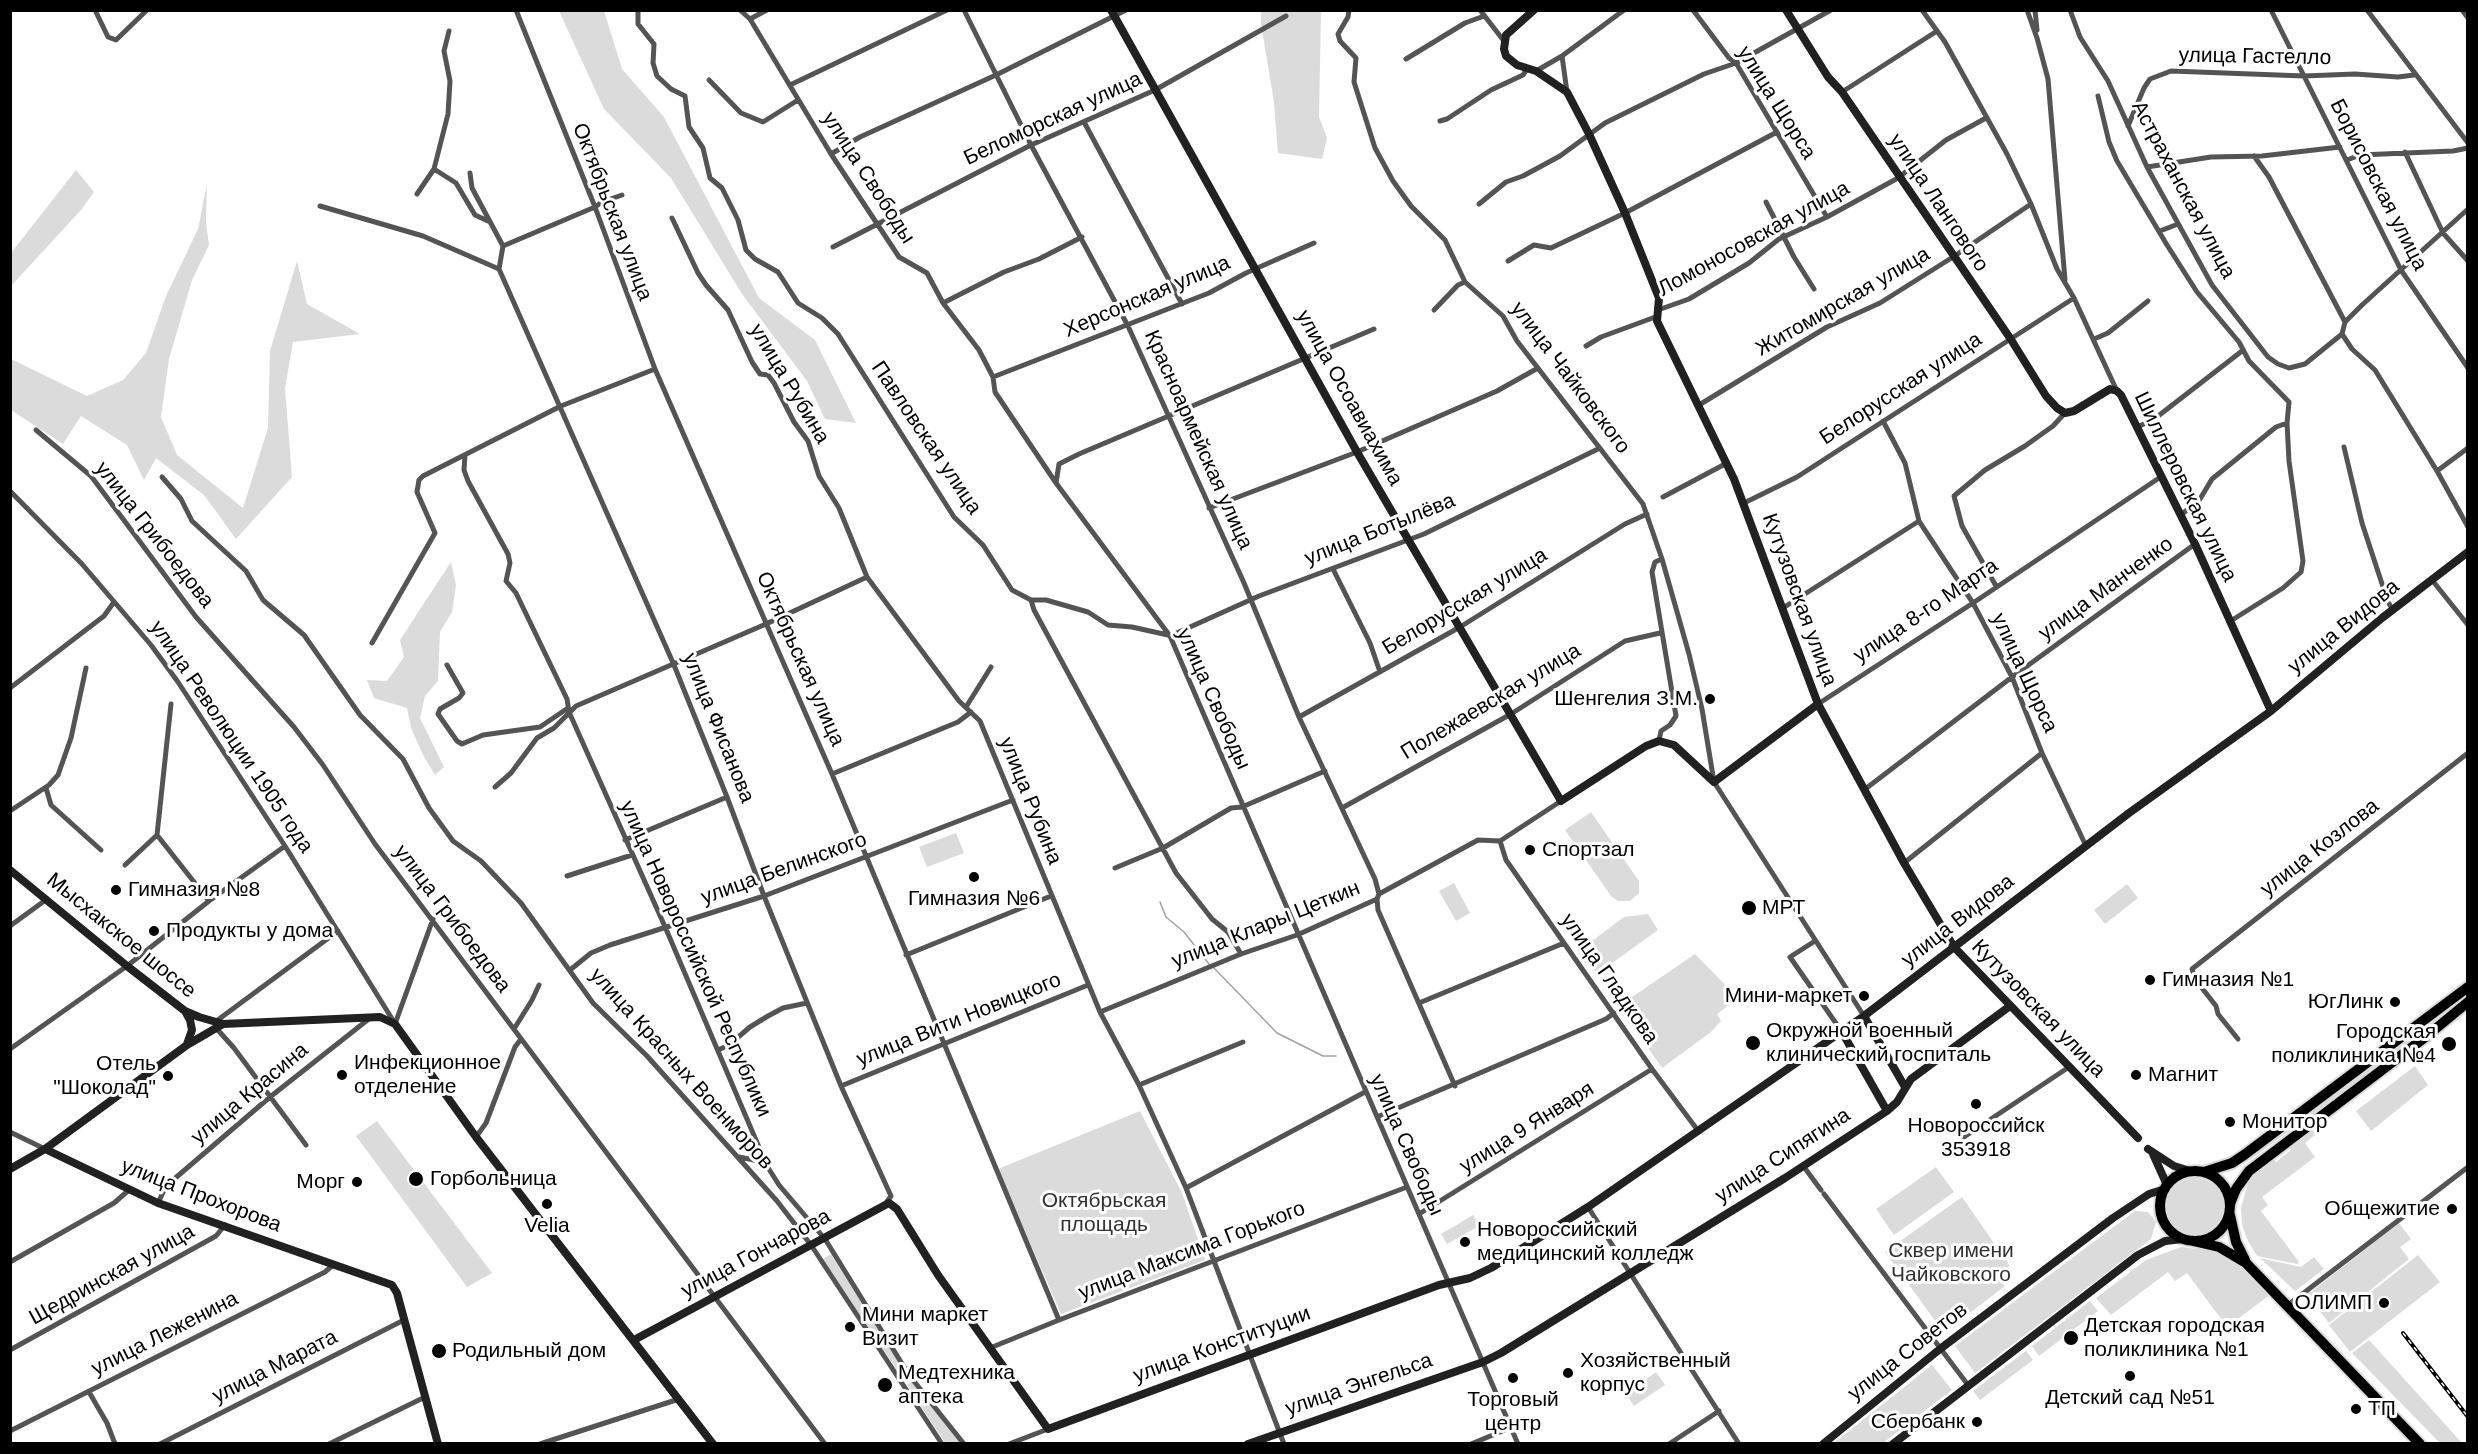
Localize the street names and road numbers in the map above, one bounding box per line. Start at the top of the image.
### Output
street label: улица Щорса [1731,42,1821,164]
street label: улица Гастелло [2178,43,2332,71]
street label: Беломорская улица [960,67,1146,171]
street label: Борисовская улица [2324,95,2432,275]
street label: Астраханская улица [2125,97,2241,283]
street label: улица Свободы [816,107,920,249]
street label: Октябрьская улица [567,120,657,304]
street label: улица Лангового [1883,129,1993,277]
street label: Ломоносовская улица [1654,176,1854,302]
street label: Житомирская улица [1751,242,1935,362]
street label: Херсонская улица [1060,251,1234,343]
street label: улица Чайковского [1505,297,1635,459]
street label: улица Осоавиахима [1290,306,1408,490]
street label: улица Рубина [743,320,835,448]
street label: Красноармейская улица [1138,326,1258,554]
street label: Белорусская улица [1815,327,1987,451]
street label: Павловская улица [865,357,987,519]
street label: Шиллеровская улица [2128,388,2242,586]
street label: улица Грибоедова [89,457,219,613]
street label: улица Ботылёва [1301,488,1459,572]
street label: Кутузовская улица [1756,510,1842,690]
street label: улица Манченко [2034,532,2178,646]
street label: Белорусская улица [1378,543,1552,661]
street label: улица 8-го Марта [1849,553,2003,669]
street label: Октябрьская улица [750,568,850,750]
street label: улица Видова [2283,574,2405,680]
street label: улица Щорса [1985,609,2063,737]
street label: улица Революции 1905 года [144,616,318,858]
street label: улица Свободы [1171,624,1255,774]
street label: Полежаевская улица [1397,638,1585,766]
street label: улица Фисанова [676,649,760,807]
street label: улица Рубина [993,734,1067,868]
street label: улица Козлова [2256,794,2384,902]
street label: улица Новороссийской Республики [614,797,776,1121]
street label: улица Белинского [698,827,870,911]
street label: улица Грибоедова [388,840,516,998]
street label: Мысхакское шоссе [41,868,201,1004]
street label: улица Видова [1897,869,2019,973]
street label: улица Клары Цеткин [1168,876,1364,974]
street label: улица Гладкова [1555,909,1663,1049]
street label: Кутузовская улица [1966,935,2110,1083]
street label: улица Красных Военморов [584,963,778,1175]
street label: улица Вити Новицкого [853,967,1065,1073]
street label: улица Красина [186,1038,314,1150]
street label: улица Свободы [1364,1070,1448,1220]
street label: улица 9 Января [1455,1077,1599,1179]
street label: улица Сипягина [1711,1103,1855,1209]
street label: улица Прохорова [117,1154,285,1238]
street label: улица Максима Горького [1075,1196,1309,1306]
street label: улица Гончарова [677,1204,835,1304]
street label: Щедринская улица [25,1219,199,1331]
street label: улица Леженина [88,1286,242,1382]
street label: улица Советов [1843,1298,1973,1406]
street label: улица Конституции [1130,1301,1314,1389]
street label: улица Марата [208,1325,342,1409]
street label: улица Энгельса [1282,1348,1436,1422]

